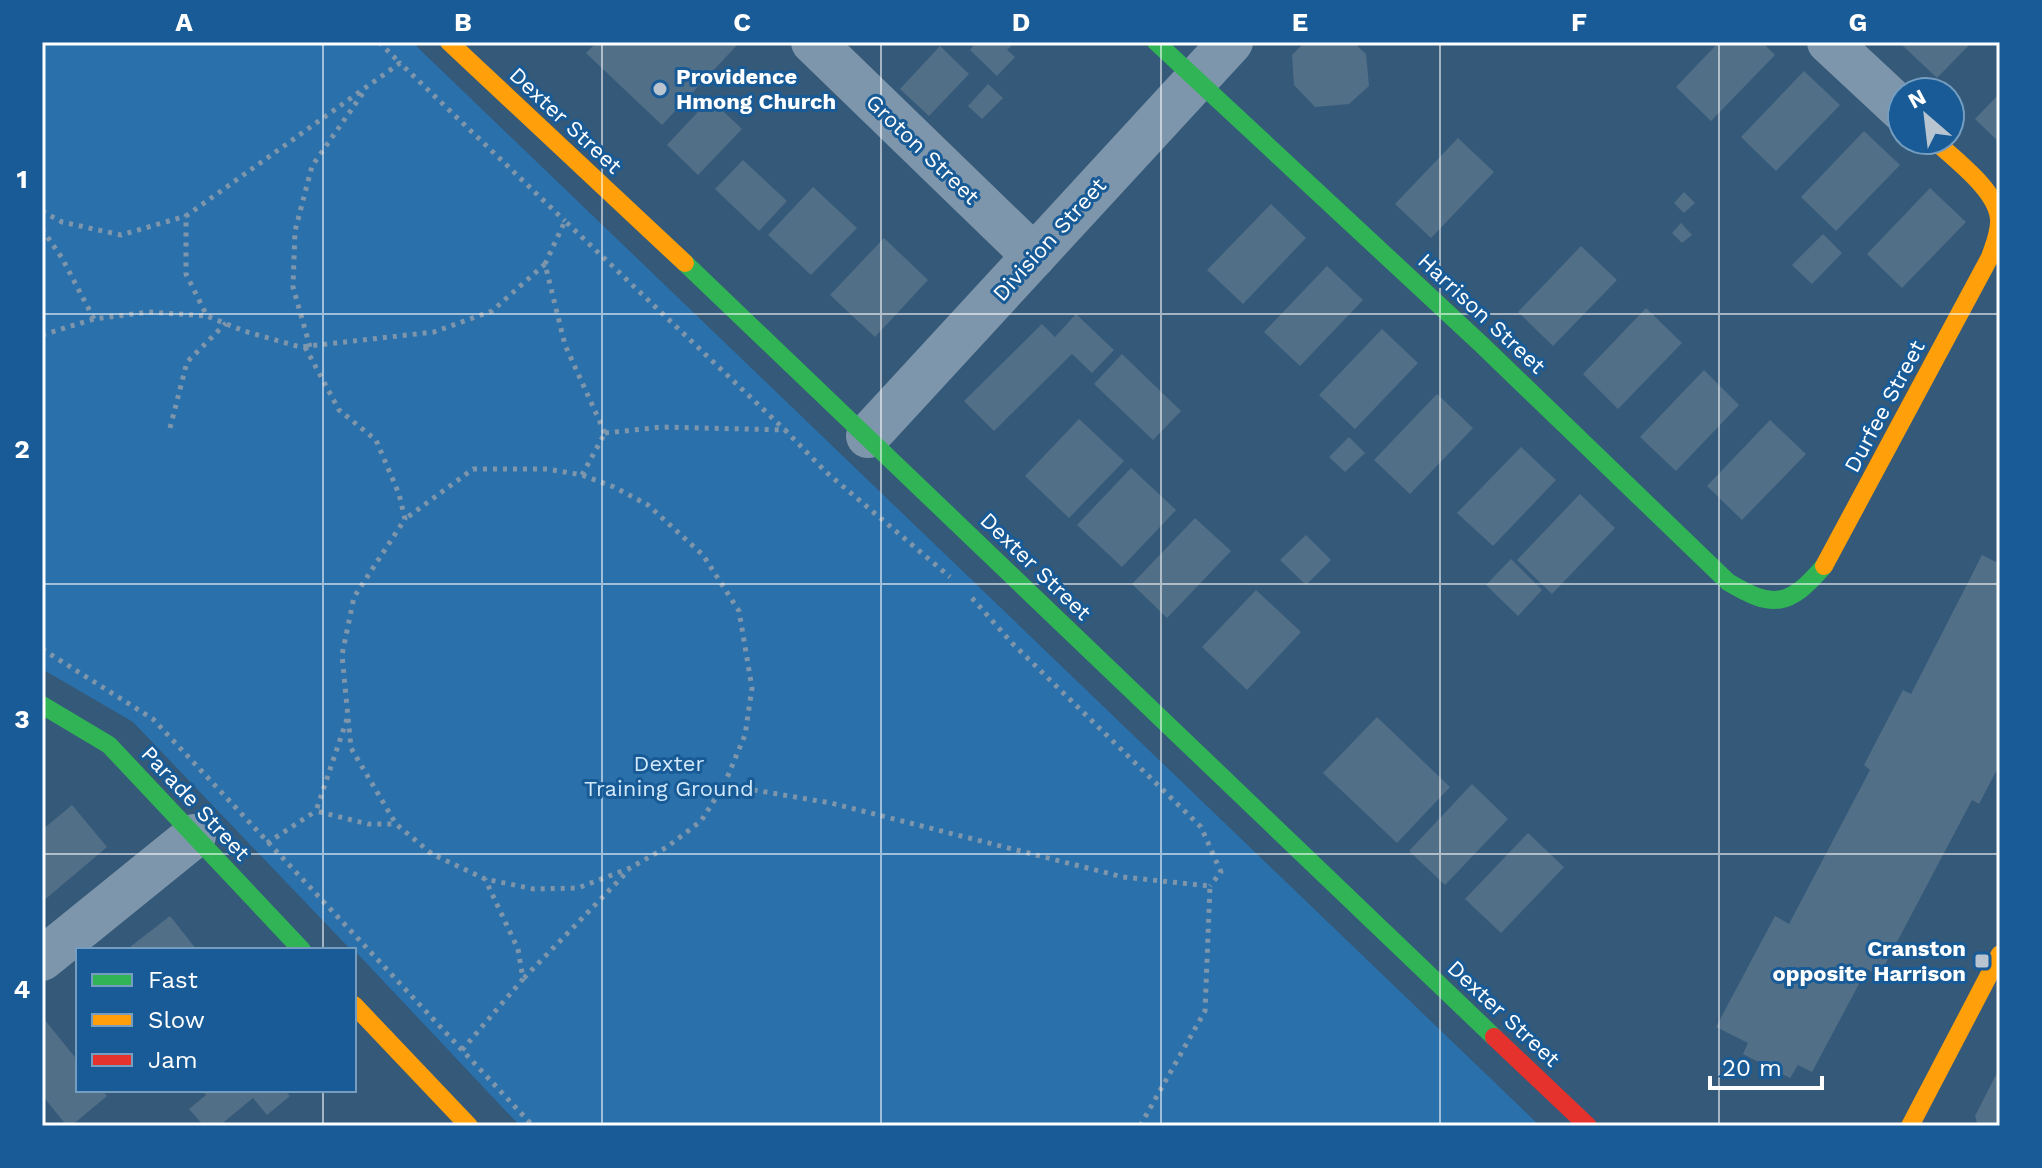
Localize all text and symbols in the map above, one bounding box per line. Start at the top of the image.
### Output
text: A [175,7,193,37]
text: B [454,7,472,37]
text: C [733,7,751,37]
text: D [1012,7,1030,37]
text: E [1292,7,1308,37]
text: F [1571,7,1587,37]
text: G [1849,7,1867,37]
street label: Dexter Street [504,62,627,179]
place label: Providence Hmong Church [676,64,836,114]
north arrow [1886,76,1966,156]
marker: Providence Hmong Church [651,80,669,98]
text: N [1904,84,1930,114]
street label: Groton Street [861,89,984,210]
text: 1 [16,164,28,194]
street label: Division Street [988,173,1111,306]
street label: Harrison Street [1413,248,1550,379]
street label: Durfee Street [1839,336,1930,477]
text: 2 [14,434,30,464]
street label: Dexter Street [975,507,1096,625]
text: 3 [14,704,30,734]
street label: Parade Street [136,741,255,866]
park label: Dexter Training Ground [584,751,754,801]
place label: Cranston opposite Harrison [1772,936,1966,986]
legend [76,948,356,1092]
marker: Cranston opposite Harrison [1973,952,1991,970]
street label: Dexter Street [1442,955,1565,1072]
text: Fast [148,966,198,994]
text: 4 [14,974,31,1004]
text: Slow [148,1006,205,1034]
scale bar [1710,1040,1822,1090]
text: Jam [148,1046,198,1074]
text: 20 m [1722,1054,1782,1082]

